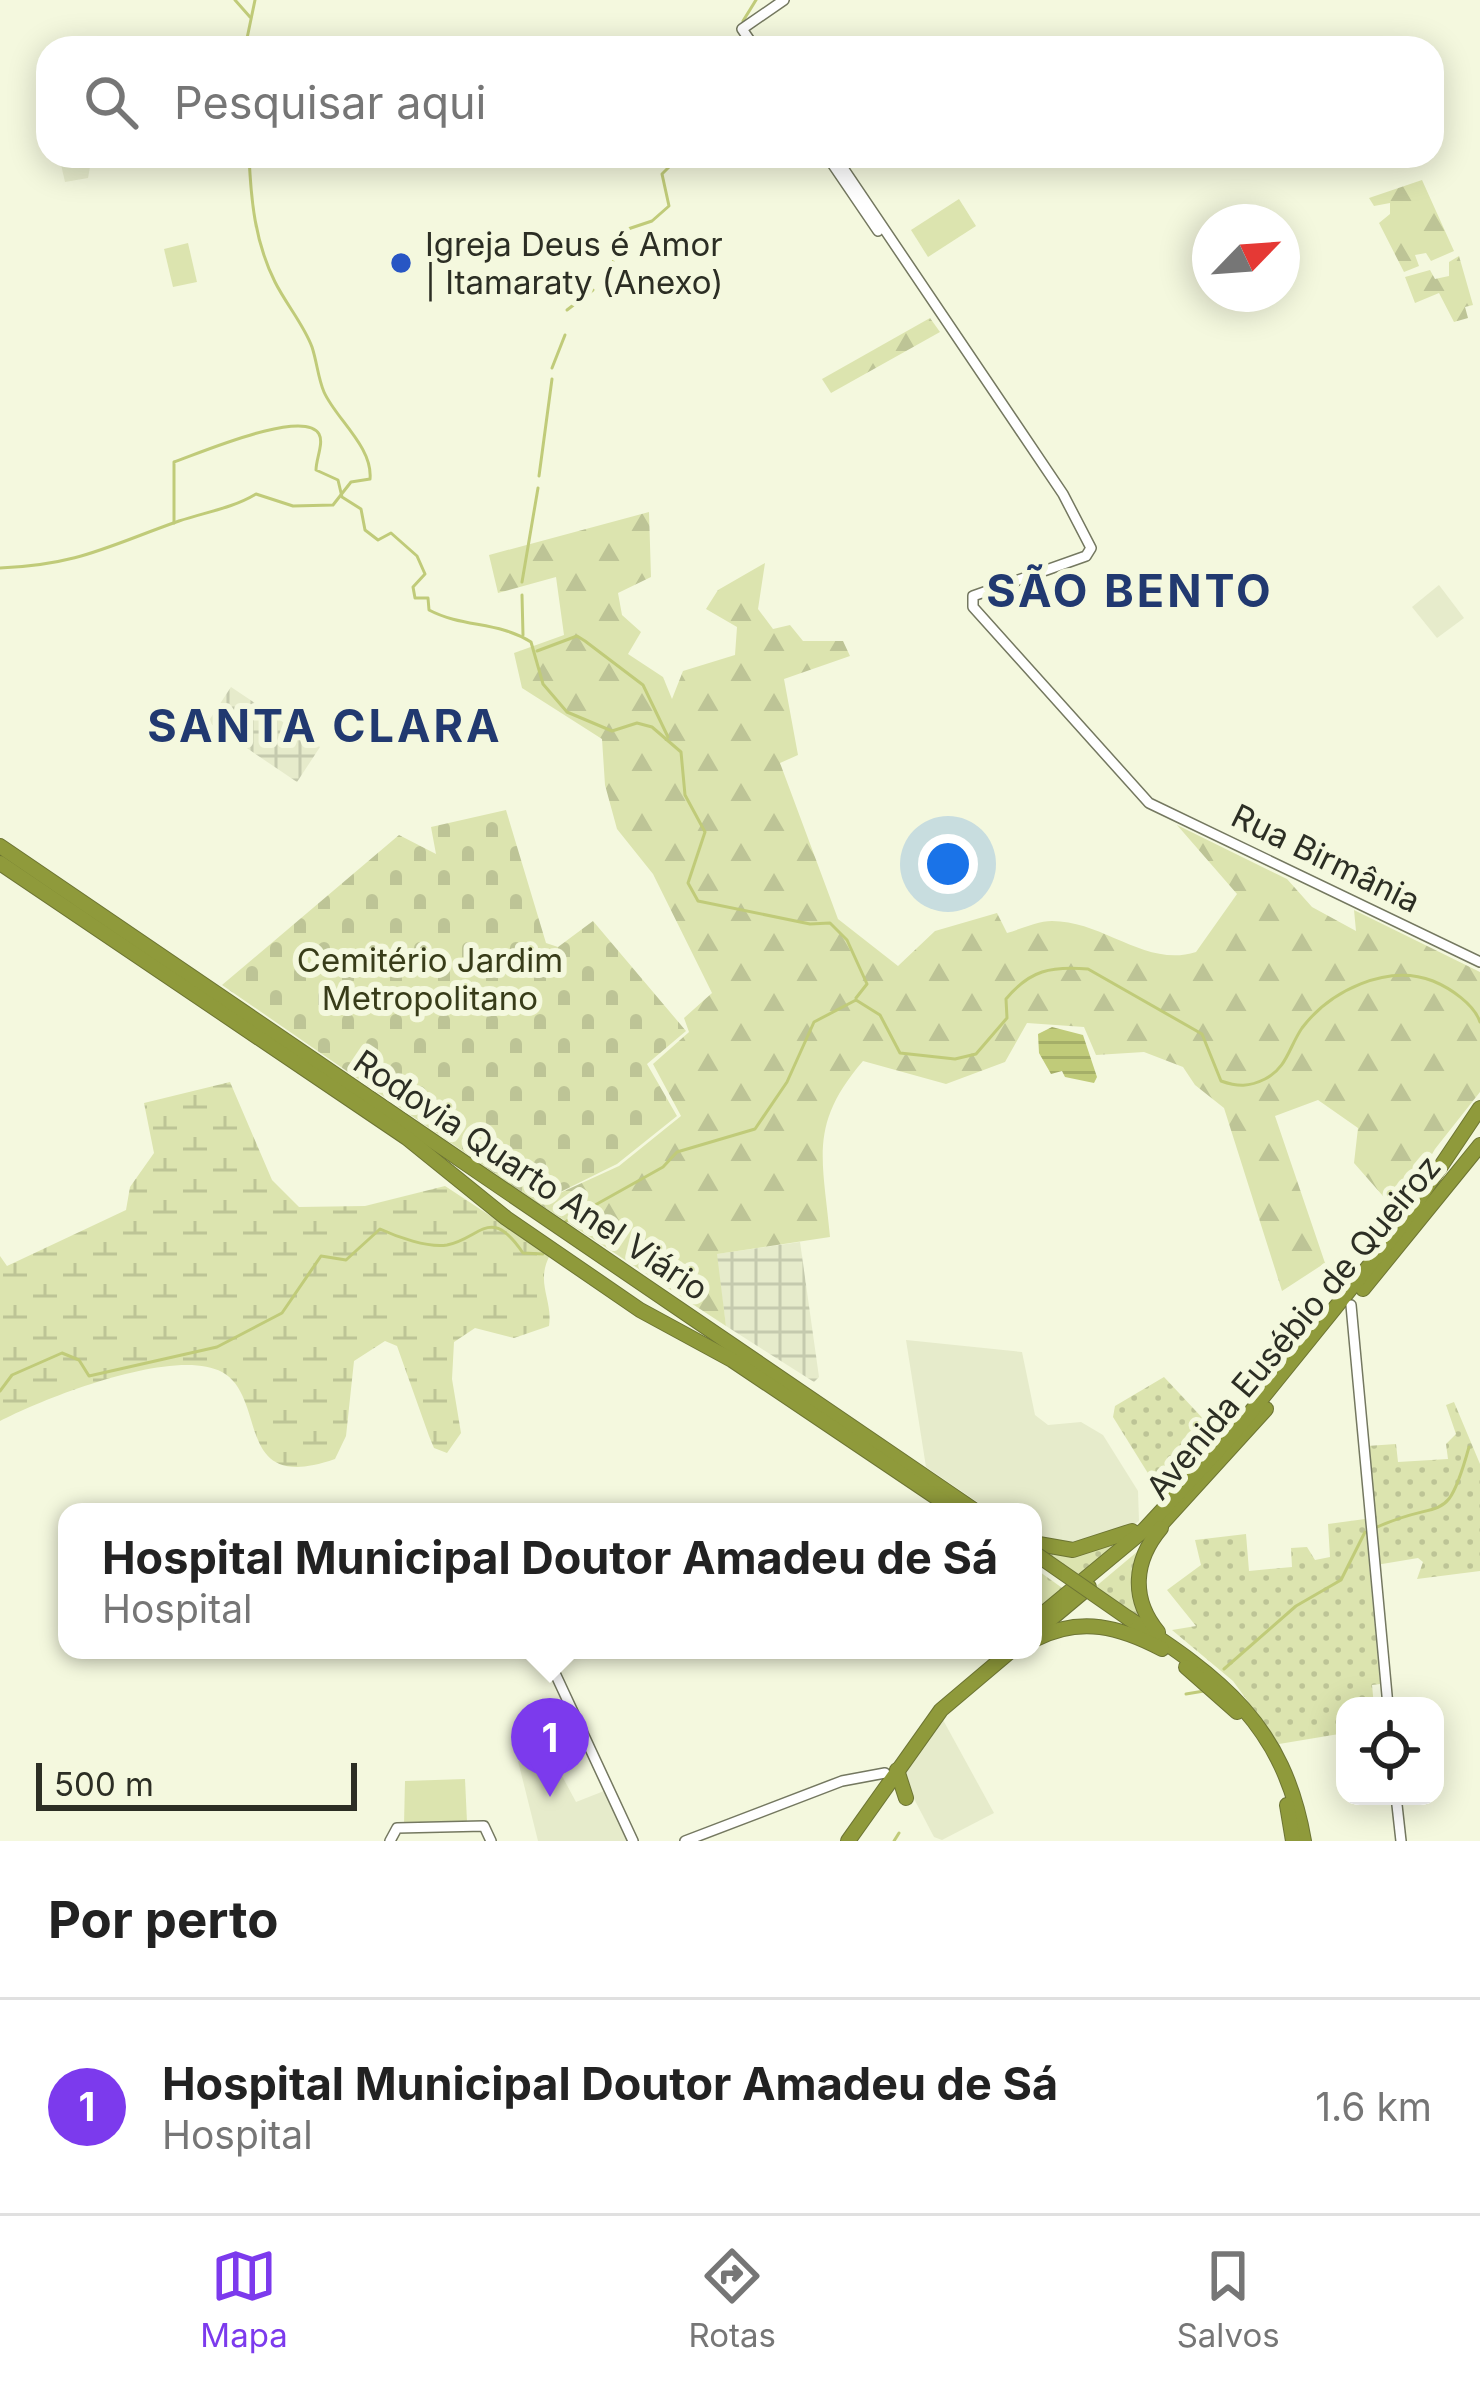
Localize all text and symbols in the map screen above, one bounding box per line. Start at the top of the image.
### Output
search box [36,36,1444,168]
icon: search [78,69,144,135]
text: Pesquisar aqui [174,75,487,130]
north arrow [1192,204,1300,312]
place label: Igreja Deus é Amor | Itamaraty (Anexo) [425,224,723,302]
marker: Igreja Deus é Amor | Itamaraty (Anexo) [388,250,414,276]
district label: SÃO BENTO [986,563,1274,618]
district label: SANTA CLARA [147,698,503,753]
street label: Rua Birmânia [1225,795,1427,921]
your location [918,834,978,894]
park label: Cemitério Jardim Metropolitano [297,940,563,1018]
street label: Rodovia Quarto Anel Viário [346,1041,716,1309]
street label: Avenida Eusébio de Queiroz [1137,1147,1449,1507]
popup [58,1503,1042,1659]
text: Hospital Municipal Doutor Amadeu de Sá [102,1530,998,1585]
text: Hospital [102,1585,253,1632]
map controls [1336,1697,1444,1805]
button: locate [1336,1697,1444,1805]
pin: 1 [511,1698,589,1797]
scale bar [36,1757,357,1810]
text: 500 m [54,1764,154,1804]
text: Por perto [48,1889,279,1950]
text: Hospital Municipal Doutor Amadeu de Sá [162,2056,1058,2111]
text: 1 [79,2083,95,2130]
text: 1.6 km [1315,2083,1432,2130]
text: Hospital [162,2111,313,2158]
tab: Mapa [200,2243,288,2355]
tab: Rotas [688,2243,776,2355]
tab: Salvos [1177,2243,1280,2355]

